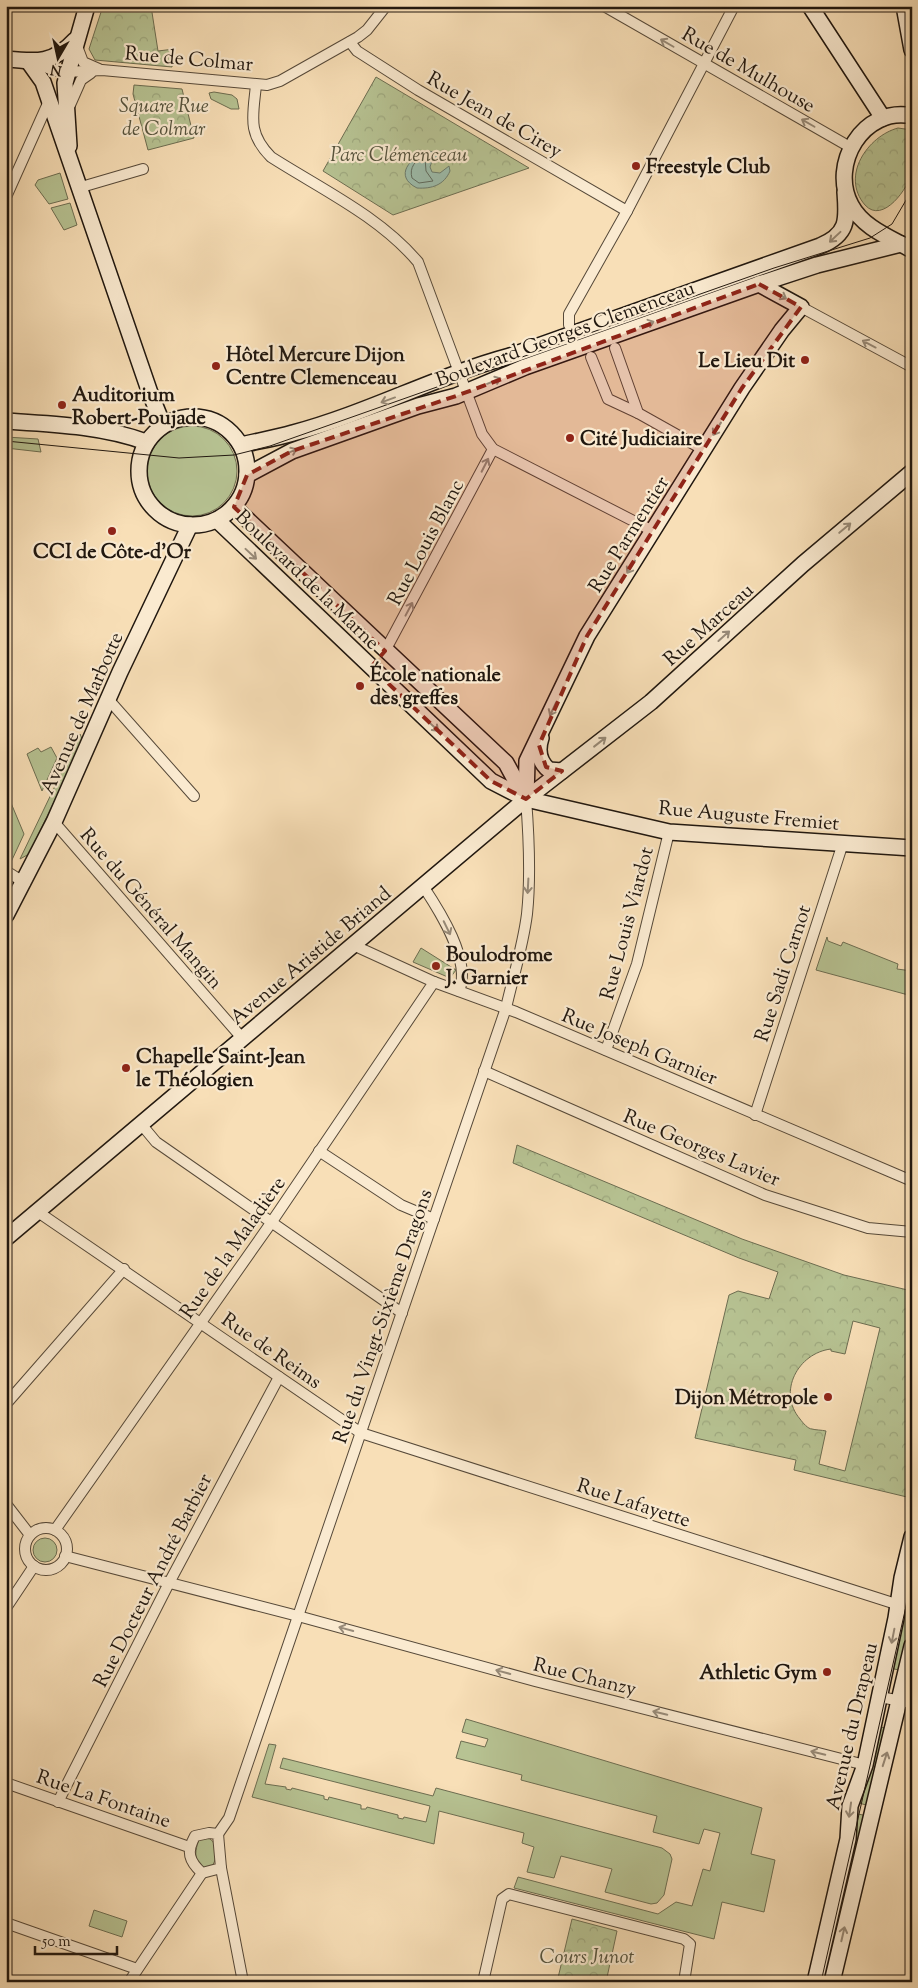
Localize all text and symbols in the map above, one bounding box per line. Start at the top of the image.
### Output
street label: Rue de Mulhouse [676,21,820,121]
north arrow [32,32,82,82]
one-way arrow [660,37,674,47]
street label: Rue de Colmar [123,40,255,81]
text: N [49,58,63,80]
street label: Rue Jean de Cirey [421,66,567,167]
park label: Square Rue de Colmar [119,93,209,145]
one-way arrow [801,118,815,128]
park label: Parc Clémenceau [330,142,468,171]
place label: Freestyle Club [646,154,770,183]
marker: Freestyle Club [630,160,642,172]
one-way arrow [829,231,842,243]
street label: Boulevard Georges Clemenceau [432,275,700,396]
one-way arrow [773,291,787,301]
one-way arrow [638,319,654,328]
one-way arrow [862,339,877,348]
place label: Hôtel Mercure Dijon Centre Clemenceau [226,342,405,394]
place label: Le Lieu Dit [698,348,795,377]
marker: Le Lieu Dit [799,354,811,366]
marker: Hôtel Mercure Dijon Centre Clemenceau [210,360,222,372]
one-way arrow [487,375,502,384]
place label: Auditorium Robert-Poujade [72,382,206,434]
one-way arrow [380,396,396,405]
marker: Auditorium Robert-Poujade [56,399,68,411]
one-way arrow [711,422,721,436]
place label: Cité Judiciaire [580,426,702,455]
marker: Cité Judiciaire [564,432,576,444]
one-way arrow [282,447,297,456]
one-way arrow [481,458,490,473]
street label: Rue Parmentier [583,471,678,599]
street label: Rue Louis Blanc [382,475,473,611]
street label: Boulevard de la Marne [227,504,385,658]
one-way arrow [838,523,851,534]
marker: CCI de Côte-d'Or [106,525,118,537]
place label: CCI de Côte-d'Or [33,539,192,568]
one-way arrow [245,548,258,560]
one-way arrow [625,560,636,574]
street label: Rue Marceau [658,577,762,674]
one-way arrow [405,602,414,617]
street label: Avenue de Marbotte [34,628,132,800]
one-way arrow [717,630,730,642]
place label: École nationale des greffes [370,661,501,714]
marker: École nationale des greffes [354,680,366,692]
one-way arrow [548,702,558,717]
one-way arrow [427,720,440,732]
one-way arrow [593,736,606,747]
street label: Rue Auguste Fremiet [657,795,841,840]
street label: Rue du Général Mangin [72,823,229,997]
street label: Rue Louis Viardot [594,844,663,1003]
one-way arrow [524,877,533,893]
street label: Avenue Aristide Briand [225,881,399,1033]
street label: Rue Sadi Carnot [749,901,820,1046]
one-way arrow [443,920,453,935]
place label: Boulodrome J. Garnier [444,942,553,994]
marker: Boulodrome J. Garnier [430,960,442,972]
street label: Rue Joseph Garnier [557,1002,722,1094]
place label: Chapelle Saint-Jean le Théologien [136,1044,306,1096]
marker: Chapelle Saint-Jean le Théologien [120,1062,132,1074]
street label: Rue Georges Lavier [618,1103,784,1196]
street label: Rue de la Maladière [174,1171,294,1325]
street label: Rue du Vingt-Sixième Dragons [327,1186,442,1448]
street label: Rue de Reims [214,1307,327,1397]
place label: Dijon Métropole [675,1385,818,1414]
marker: Dijon Métropole [822,1391,834,1403]
street label: Rue Docteur André Barbier [88,1469,221,1693]
street label: Rue Lafayette [573,1472,694,1536]
one-way arrow [339,1624,355,1633]
one-way arrow [887,1628,897,1644]
street label: Avenue du Drapeau [820,1639,887,1813]
street label: Rue Chanzy [530,1652,639,1705]
place label: Athletic Gym [699,1660,817,1689]
marker: Athletic Gym [821,1666,833,1678]
one-way arrow [495,1667,511,1676]
one-way arrow [653,1708,669,1717]
one-way arrow [810,1748,826,1757]
one-way arrow [880,1752,890,1768]
street label: Rue La Fontaine [32,1764,174,1837]
one-way arrow [844,1802,854,1818]
scale bar [35,1923,118,1955]
one-way arrow [839,1927,848,1943]
text: 50 m [41,1932,71,1953]
park label: Cours Junot [540,1944,634,1973]

